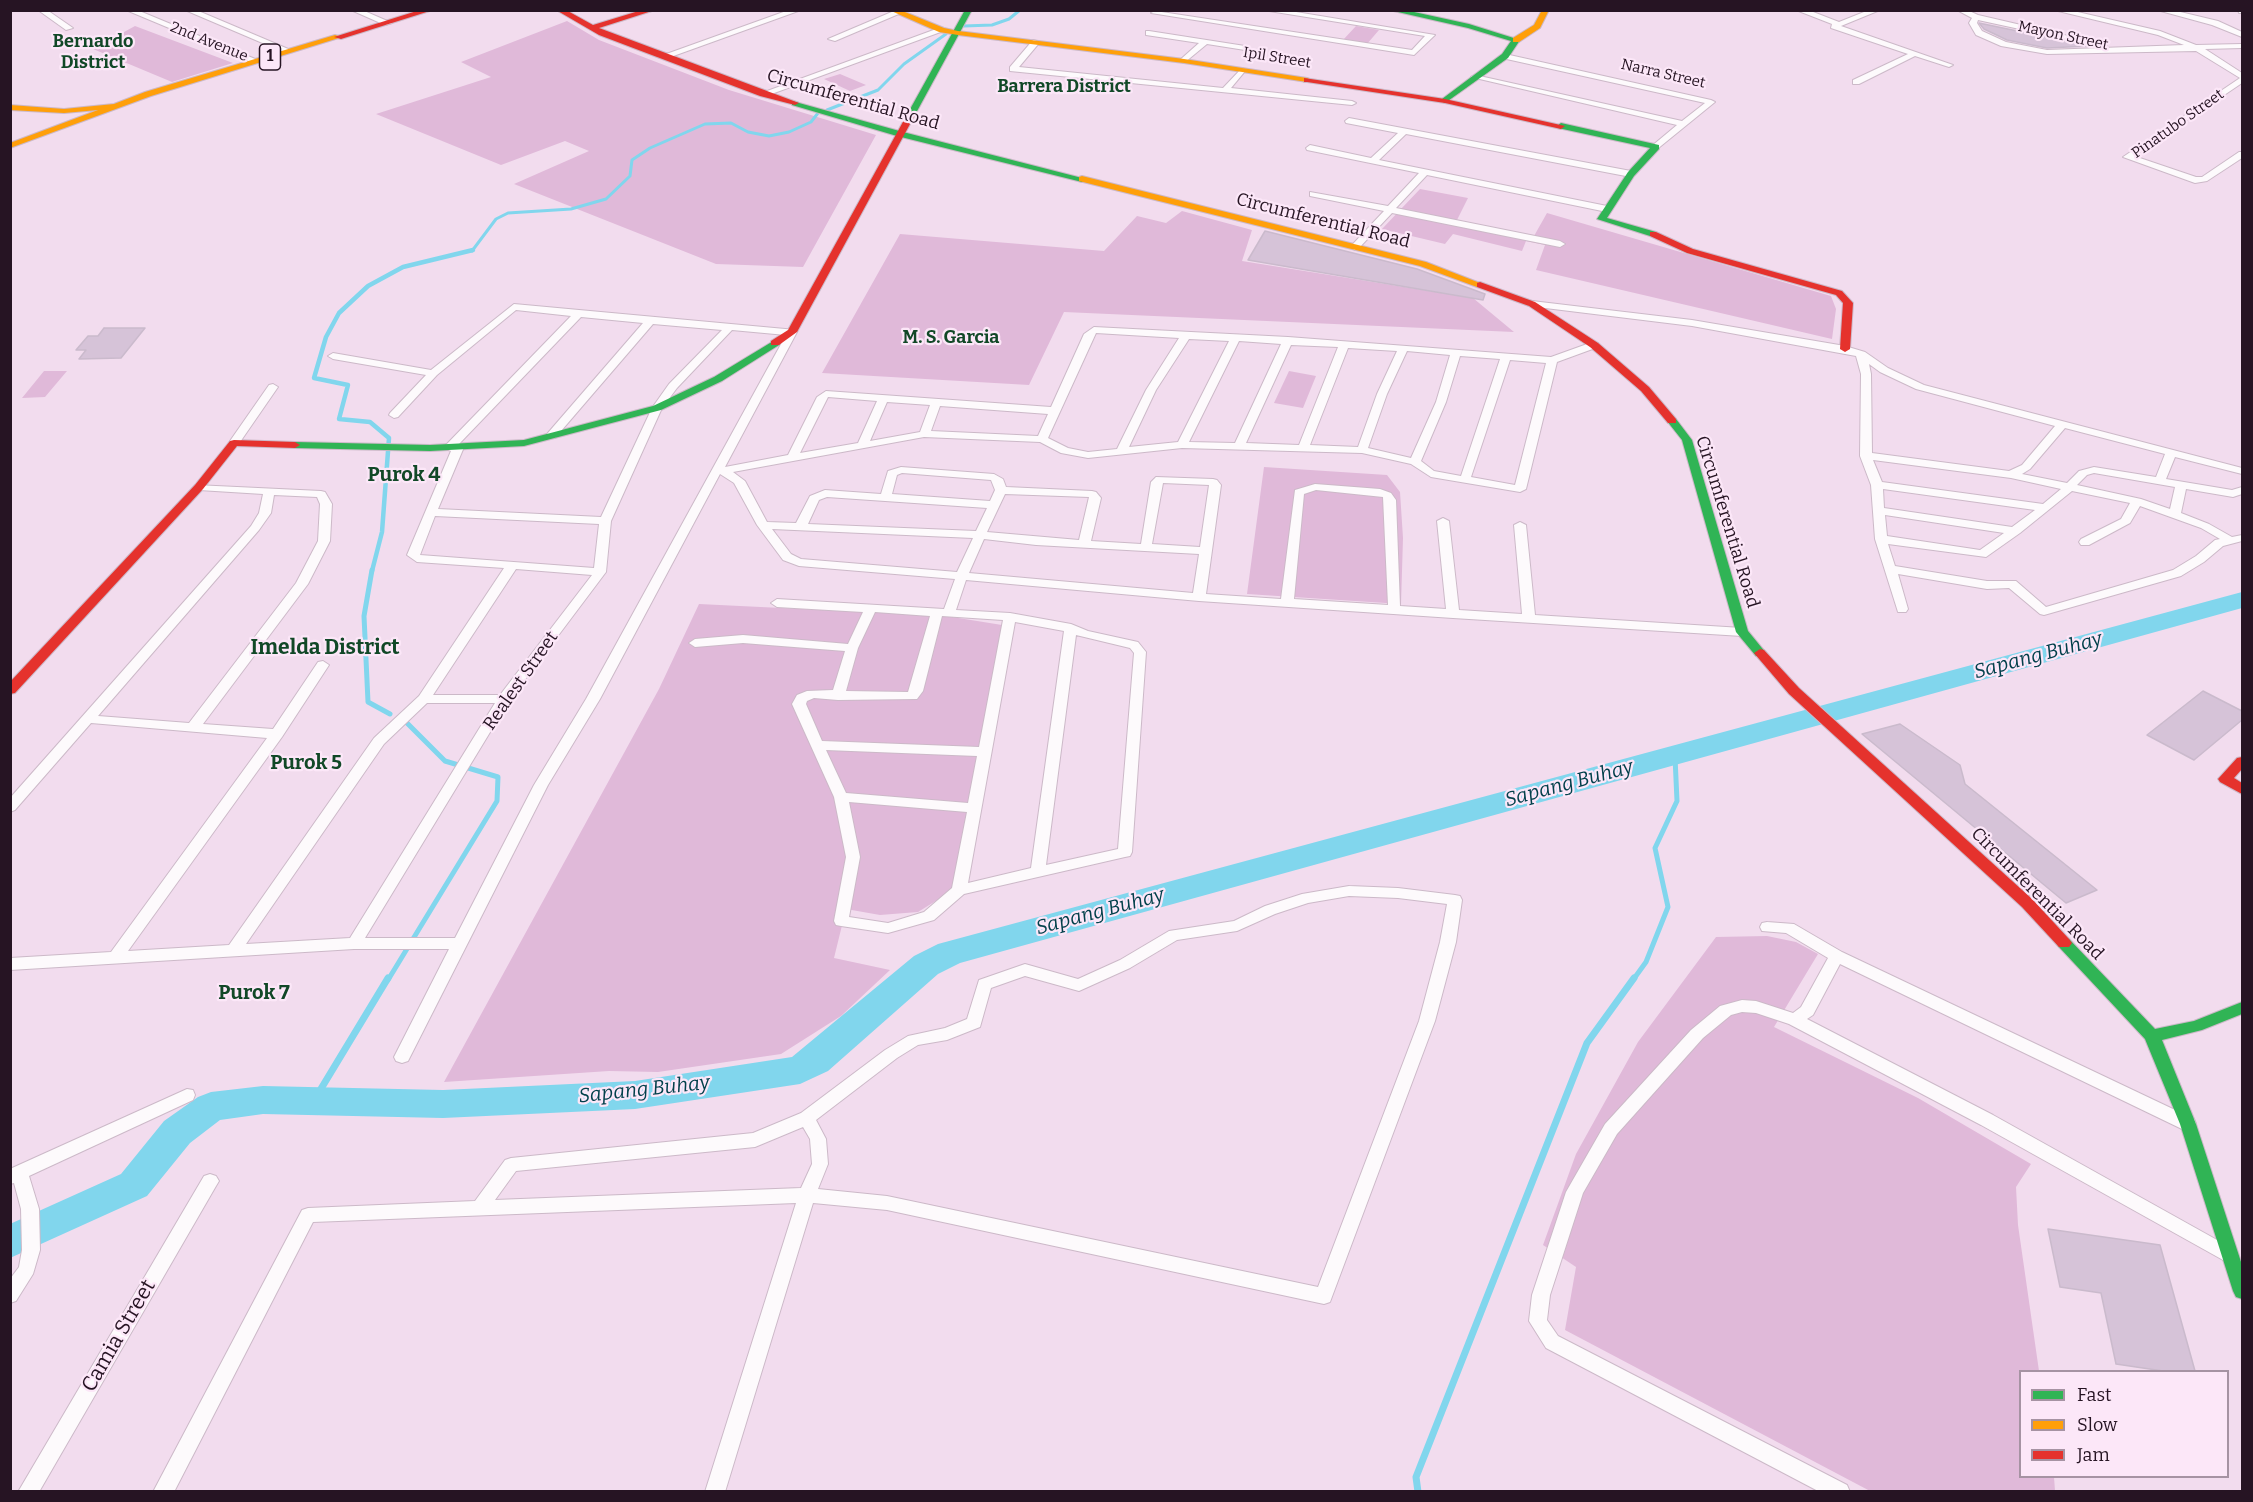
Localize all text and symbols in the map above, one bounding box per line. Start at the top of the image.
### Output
street label: 2nd Avenue [167,18,251,66]
street label: Mayon Street [2016,18,2110,54]
district label: Bernardo District [53,31,133,74]
road number: 1 [260,44,280,70]
street label: Ipil Street [1242,44,1312,72]
street label: Narra Street [1619,56,1707,92]
street label: Circumferential Road [764,65,942,135]
district label: Barrera District [997,76,1131,98]
street label: Pinatubo Street [2128,86,2228,162]
street label: Circumferential Road [1234,189,1412,253]
district label: M. S. Garcia [903,327,999,349]
street label: Circumferential Road [1691,433,1763,611]
district label: Purok 4 [368,463,440,487]
street label: Realest Street [479,627,563,735]
water label: Sapang Buhay [1971,627,2105,685]
district label: Imelda District [250,635,400,661]
district label: Purok 5 [270,751,342,775]
water label: Sapang Buhay [1502,755,1636,813]
street label: Circumferential Road [1966,823,2108,965]
water label: Sapang Buhay [1033,883,1167,941]
district label: Purok 7 [218,981,290,1005]
water label: Sapang Buhay [577,1071,711,1109]
street label: Camia Street [77,1275,161,1397]
legend [2019,1370,2229,1478]
text: Fast [2077,1384,2112,1406]
text: Slow [2077,1414,2117,1436]
text: Jam [2077,1444,2110,1466]

